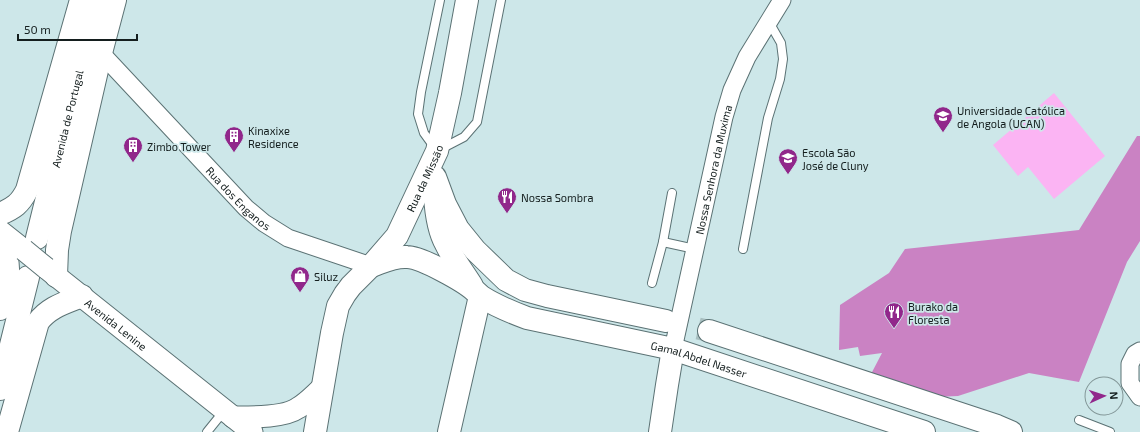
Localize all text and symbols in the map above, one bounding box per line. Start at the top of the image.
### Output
scale bar [18,16,137,42]
text: 50 m [24,22,51,36]
street label: Avenida de Portugal [48,68,85,169]
street label: Nossa Senhora da Muxima [692,103,734,236]
place label: Universidade Católica de Angola (UCAN) [957,104,1065,130]
school or university icon: Universidade Católica de Angola (UCAN) [932,105,954,133]
place label: Kinaxixe Residence [248,124,299,150]
building icon: Kinaxixe Residence [223,125,245,153]
building icon: Zimbo Tower [122,135,144,163]
place label: Zimbo Tower [147,140,212,153]
street label: Rua da Missão [403,144,445,214]
place label: Escola São José de Cluny [802,146,869,172]
school or university icon: Escola São José de Cluny [777,147,799,175]
street label: Rua dos Enganos [204,164,274,232]
restaurant icon: Nossa Sombra [496,186,518,214]
place label: Nossa Sombra [521,191,593,204]
shop icon: Siluz [289,265,311,293]
place label: Siluz [314,270,338,283]
street label: Avenida Lenine [83,296,150,353]
place label: Burako da Floresta [908,300,958,326]
restaurant icon: Burako da Floresta [883,301,905,329]
street label: Gamal Abdel Nasser [650,338,749,380]
north arrow [1084,376,1124,416]
text: N [1108,391,1121,400]

